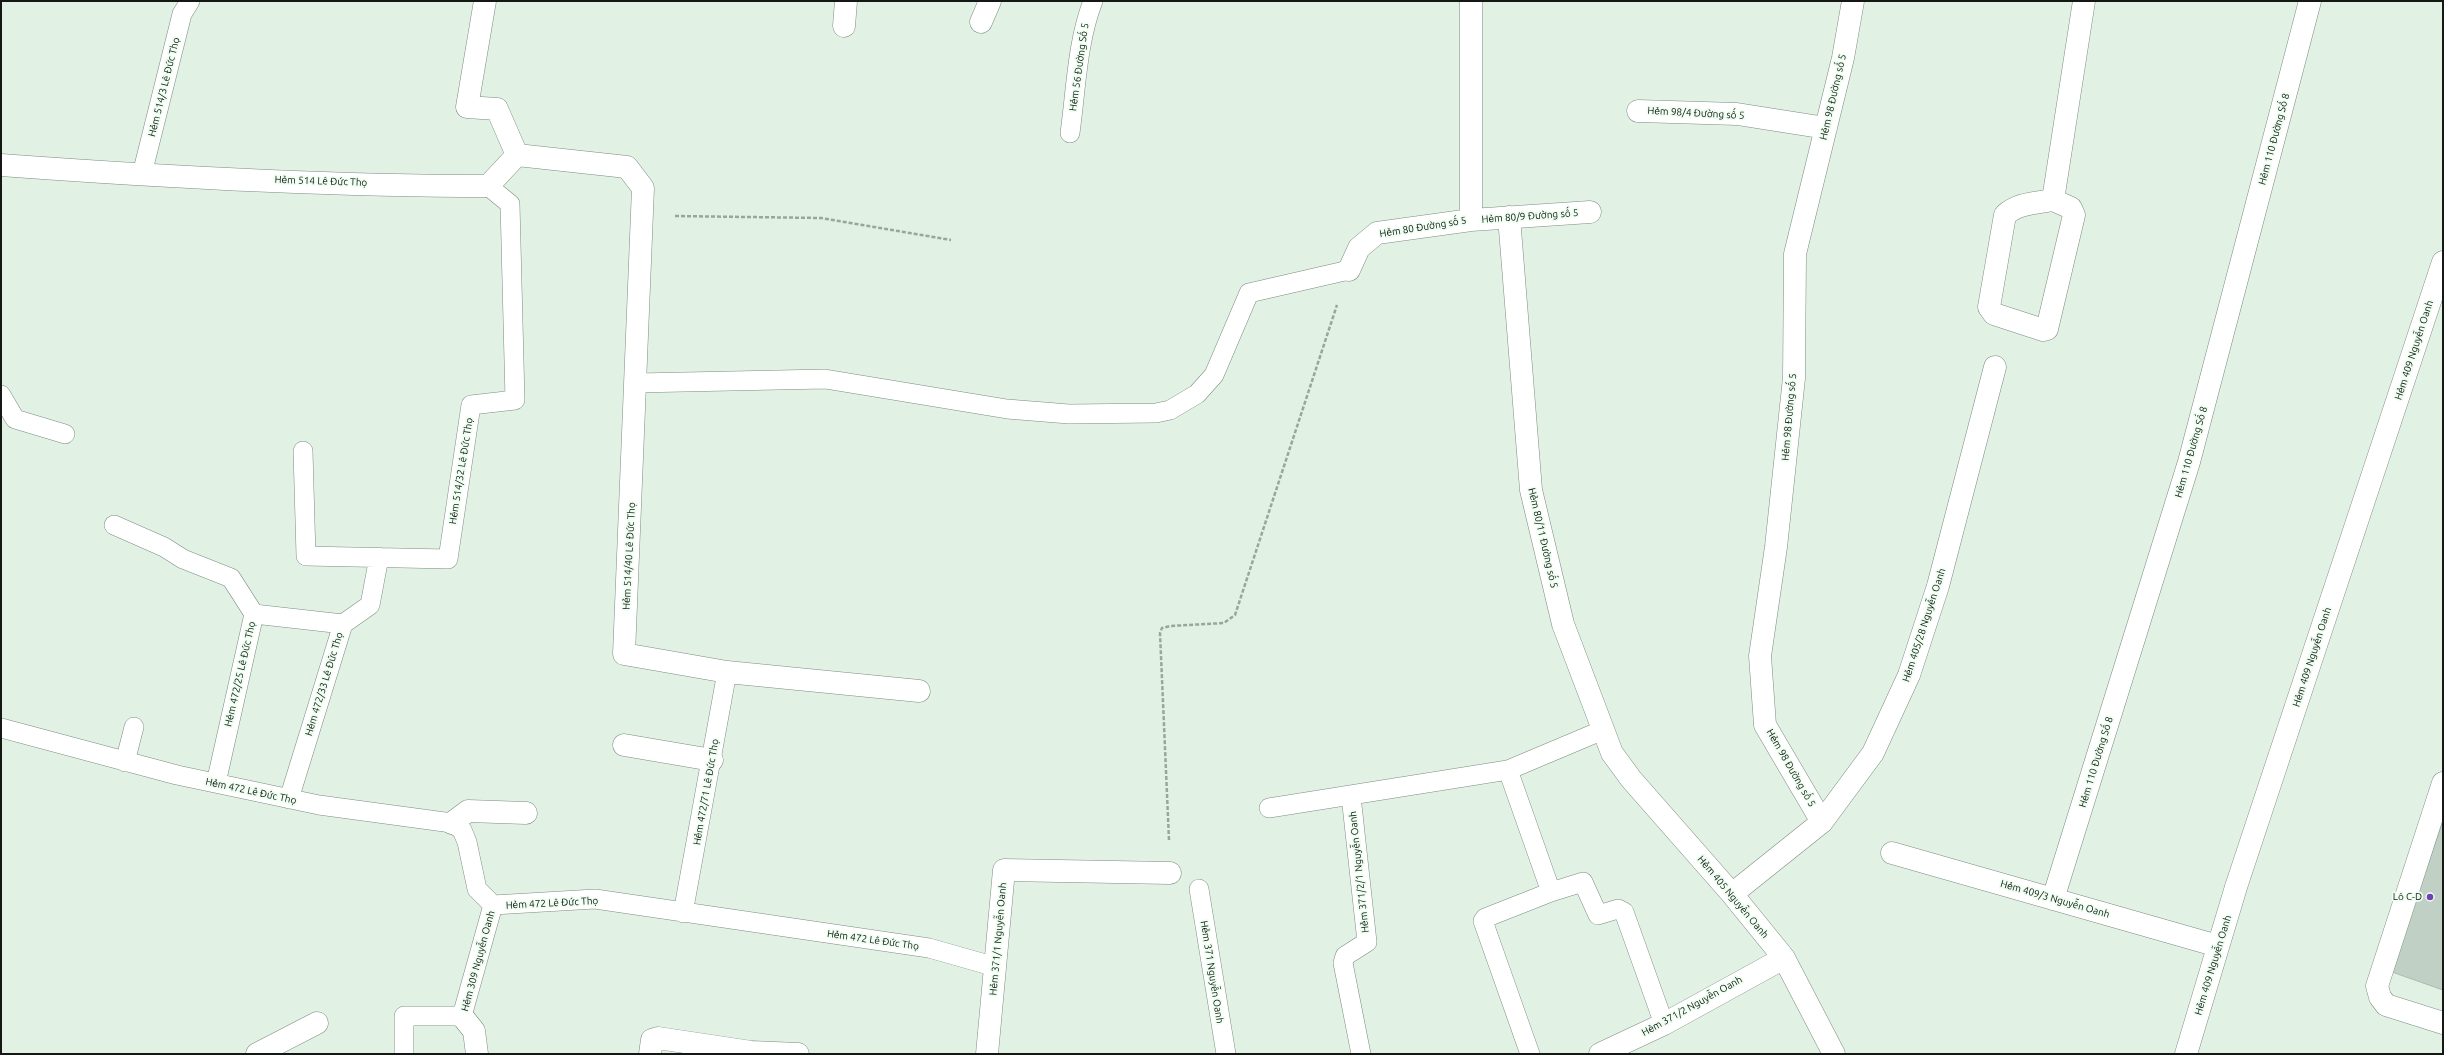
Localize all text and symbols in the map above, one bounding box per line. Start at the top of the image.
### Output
street label: Hẻm 56 Đường Số 5 [1067,22,1091,112]
street label: Hẻm 514/3 Lê Đức Thọ [146,36,182,138]
street label: Hẻm 98 Đường số 5 [1817,53,1849,141]
street label: Hẻm 110 Đường Số 8 [2256,92,2292,186]
street label: Hẻm 98/4 Đường số 5 [1647,104,1745,122]
street label: Hẻm 514 Lê Đức Thọ [274,173,368,189]
street label: Hẻm 80/9 Đường số 5 [1481,207,1579,225]
street label: Hẻm 80 Đường số 5 [1379,214,1467,240]
street label: Hẻm 409 Nguyễn Oanh [2392,299,2436,401]
street label: Hẻm 98 Đường số 5 [1779,373,1799,461]
street label: Hẻm 110 Đường Số 8 [2172,405,2210,499]
street label: Hẻm 514/32 Lê Đức Thọ [447,417,475,525]
street label: Hẻm 80/11 Đường số 5 [1526,487,1560,589]
street label: Hẻm 514/40 Lê Đức Thọ [620,502,638,610]
street label: Hẻm 405/28 Nguyễn Oanh [1900,567,1948,683]
street label: Hẻm 409 Nguyễn Oanh [2290,606,2334,708]
street label: Hẻm 472/25 Lê Đức Thọ [222,620,258,728]
street label: Hẻm 472/33 Lê Đức Thọ [303,631,345,737]
street label: Hẻm 110 Đường Số 8 [2076,715,2116,809]
street label: Hẻm 98 Đường số 5 [1764,727,1818,809]
street label: Hẻm 472/71 Lê Đức Thọ [691,738,721,846]
street label: Hẻm 472 Lê Đức Thọ [204,775,298,807]
street label: Hẻm 371/2/1 Nguyễn Oanh [1347,810,1371,934]
street label: Hẻm 405 Nguyễn Oanh [1695,853,1771,941]
street label: Hẻm 409/3 Nguyễn Oanh [1999,878,2111,920]
street label: Hẻm 371/1 Nguyễn Oanh [987,882,1009,996]
place label: Lô C-D [2393,891,2422,903]
marker: Lô C-D [2425,892,2435,902]
street label: Hẻm 472 Lê Đức Thọ [505,895,599,911]
street label: Hẻm 309 Nguyễn Oanh [459,909,497,1013]
street label: Hẻm 409 Nguyễn Oanh [2192,914,2234,1016]
street label: Hẻm 371 Nguyễn Oanh [1198,920,1226,1024]
street label: Hẻm 472 Lê Đức Thọ [826,928,920,952]
street label: Hẻm 371/2 Nguyễn Oanh [1640,973,1744,1039]

